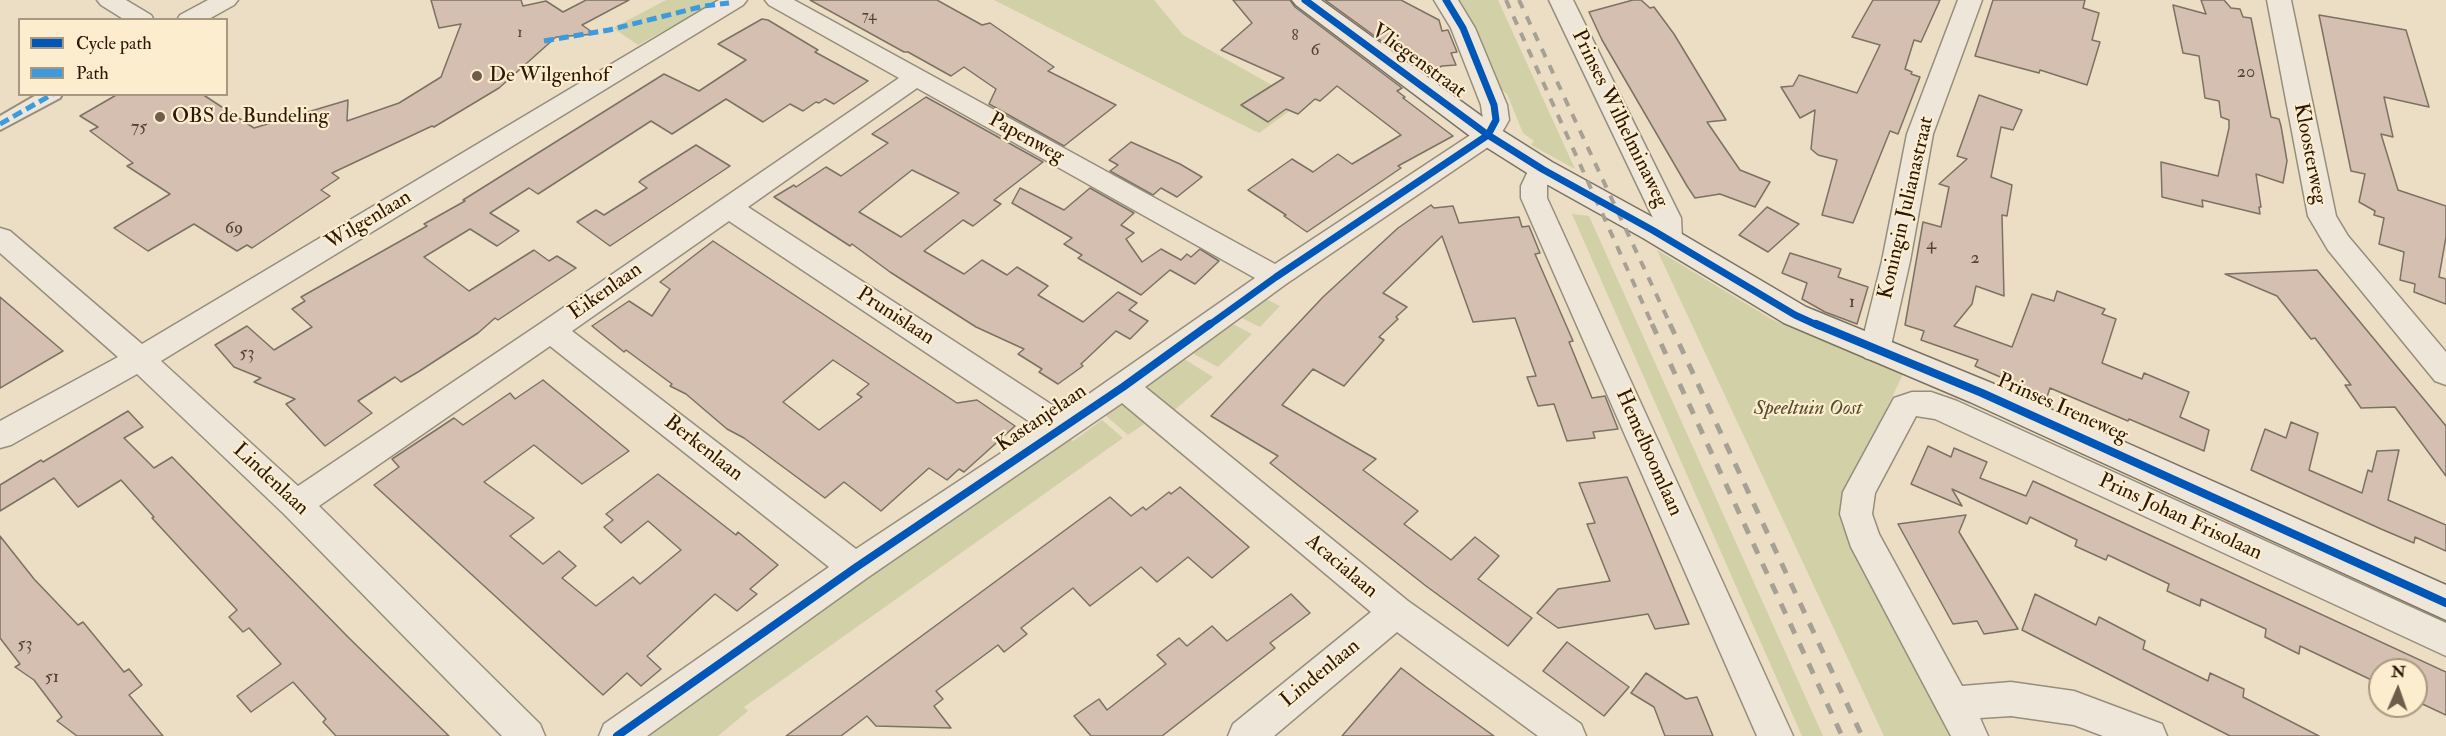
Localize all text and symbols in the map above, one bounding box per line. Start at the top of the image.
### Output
house number: 74 [862,8,876,26]
legend [18,18,228,96]
street label: Vliegenstraat [1366,19,1470,105]
house number: 1 [517,25,523,43]
street label: Prinses Wilhelminaweg [1565,26,1673,212]
house number: 8 [1291,28,1299,46]
text: Cycle path [76,32,152,55]
house number: 6 [1310,40,1320,62]
text: Path [76,62,109,85]
house number: 20 [2237,62,2255,84]
place label: De Wilgenhof [489,63,610,89]
marker: De Wilgenhof [470,69,484,83]
street label: Kloosterweg [2287,101,2331,207]
place label: OBS de Bundeling [172,104,329,130]
street label: Papenweg [984,108,1068,170]
marker: OBS de Bundeling [153,110,167,124]
street label: Koningin Julianastraat [1874,114,1940,302]
house number: 75 [131,117,147,139]
street label: Wilgenlaan [321,186,417,256]
house number: 69 [225,218,243,240]
house number: 4 [1926,234,1936,256]
house number: 2 [1970,248,1980,270]
street label: Eikenlaan [565,258,647,326]
street label: Prunislaan [851,283,939,351]
house number: 1 [1849,292,1855,314]
house number: 53 [240,343,254,365]
street label: Prinses Ireneweg [1993,369,2131,449]
street label: Kastanjelaan [992,380,1092,458]
street label: Hemelboomlaan [1609,386,1687,520]
park label: Speeltuin Oost [1754,396,1862,422]
street label: Berkenlaan [659,410,747,488]
street label: Lindenlaan [227,438,313,522]
street label: Prins Johan Frisolaan [2094,469,2266,567]
street label: Acacialaan [1300,530,1382,604]
house number: 53 [18,634,32,656]
street label: Lindenlaan [1276,634,1366,714]
north arrow [2368,658,2428,718]
text: N [2391,662,2406,682]
house number: 51 [45,667,59,689]

